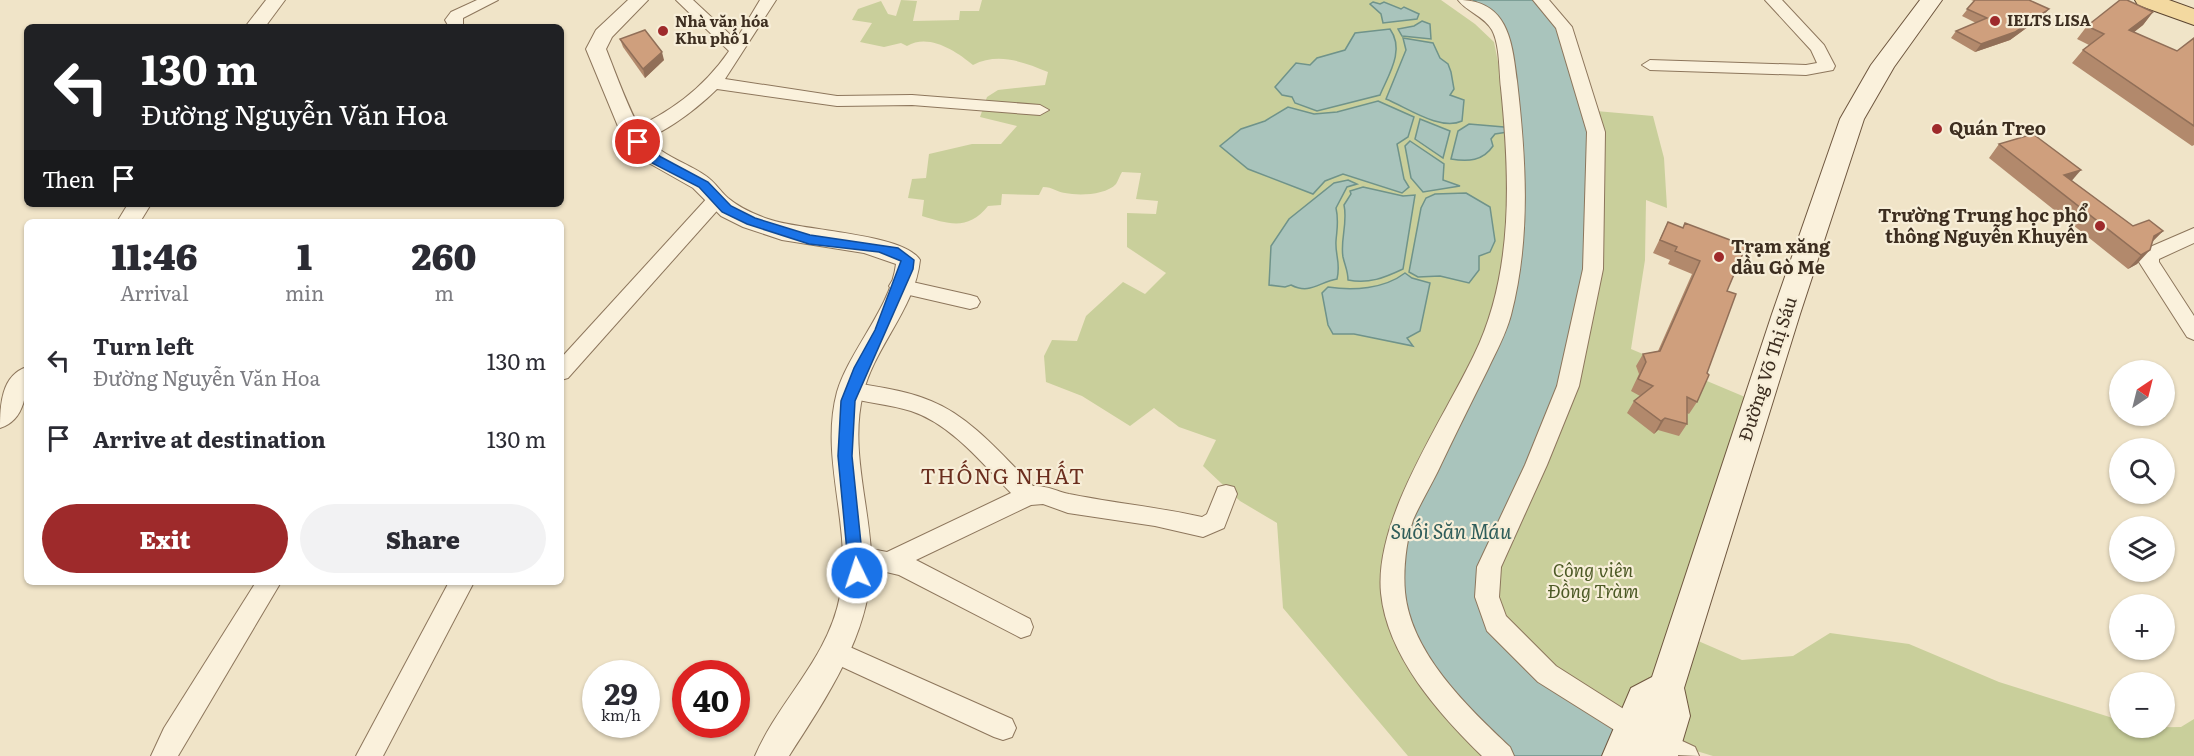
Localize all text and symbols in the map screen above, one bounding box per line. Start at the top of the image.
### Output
place label: IELTS LISA [2007,8,2091,31]
place label: Nhà văn hóa Khu phố 1 [675,9,769,49]
marker: IELTS LISA [1988,14,2002,28]
marker: Nhà văn hóa Khu phố 1 [656,24,670,38]
text: 130 m [141,36,258,98]
icon: left [42,48,120,126]
text: Đường Nguyễn Văn Hoa [141,93,448,133]
place label: Quán Treo [1949,114,2046,141]
pin [612,116,663,167]
marker: Quán Treo [1930,122,1944,136]
icon: arrive [621,125,654,158]
text: Then [42,162,95,195]
icon: arrive [107,162,140,195]
place label: Trường Trung học phổ thông Nguyễn Khuyến [1878,201,2089,249]
marker: Trường Trung học phổ thông Nguyễn Khuyến [2093,219,2107,233]
text: 11:46 [111,228,198,281]
text: 1 [297,228,312,281]
text: 260 [412,228,477,281]
place label: Trạm xăng dầu Gò Me [1731,232,1831,280]
marker: Trạm xăng dầu Gò Me [1712,250,1726,264]
text: Arrival [120,277,189,307]
text: min [285,277,324,307]
text: m [434,277,454,307]
street label: Đường Võ Thị Sáu [1730,293,1803,444]
text: Turn left [93,329,194,362]
icon: left [42,344,75,377]
text: 130 m [487,344,546,377]
north arrow [2109,360,2175,426]
map controls [2109,360,2175,738]
text: Đường Nguyễn Văn Hoa [93,362,320,392]
icon: arrive [42,422,75,455]
text: Arrive at destination [93,422,326,455]
text: 130 m [487,422,546,455]
button: search [2109,438,2175,504]
district label: THỐNG NHẤT [920,459,1086,490]
button: Exit [42,504,288,573]
button: Share [300,504,546,573]
water label: Suối Săn Máu [1390,515,1512,545]
button: layers [2109,516,2175,582]
position arrow [825,541,889,605]
park label: Công viên Đồng Tràm [1547,556,1639,604]
button: + [2109,594,2175,660]
speed limit sign: 40 [672,660,750,738]
text: 29 [604,670,638,714]
button: − [2109,672,2175,738]
text: km/h [601,703,641,726]

